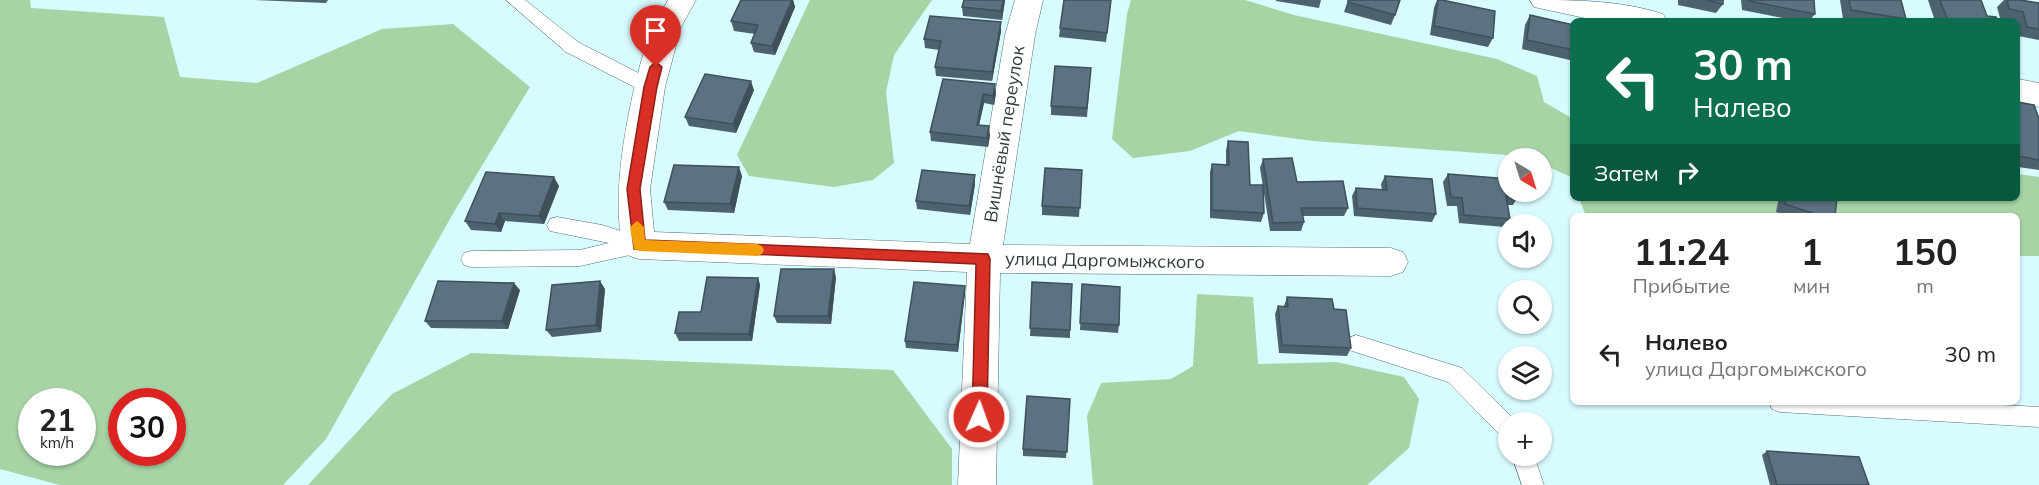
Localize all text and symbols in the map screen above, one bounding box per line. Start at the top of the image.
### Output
pin [630,5,681,67]
icon: arrive [639,14,672,47]
text: 30 m [1693,38,1793,91]
icon: left [1594,42,1672,120]
street label: Вишнёвый переулок [979,44,1029,224]
text: Налево [1693,90,1792,124]
north arrow [1498,148,1552,202]
map controls [1498,148,1552,466]
icon: right [1671,156,1704,189]
text: Затем [1594,159,1659,187]
button: sound [1498,214,1552,268]
text: 11:24 [1634,229,1729,274]
text: 1 [1801,229,1822,274]
text: 150 [1893,229,1958,274]
street label: улица Даргомыжского [1005,247,1205,273]
text: Прибытие [1632,273,1730,298]
text: мин [1793,273,1830,298]
text: m [1916,273,1934,298]
button: search [1498,280,1552,334]
text: Налево [1645,328,1728,356]
icon: left [1594,338,1627,371]
text: 30 m [1945,340,1996,368]
button: layers [1498,346,1552,400]
text: улица Даргомыжского [1645,356,1867,381]
position arrow [947,385,1011,449]
speed limit sign: 30 [108,388,186,466]
text: 21 [39,401,75,439]
button: + [1498,412,1552,466]
text: km/h [40,433,74,452]

